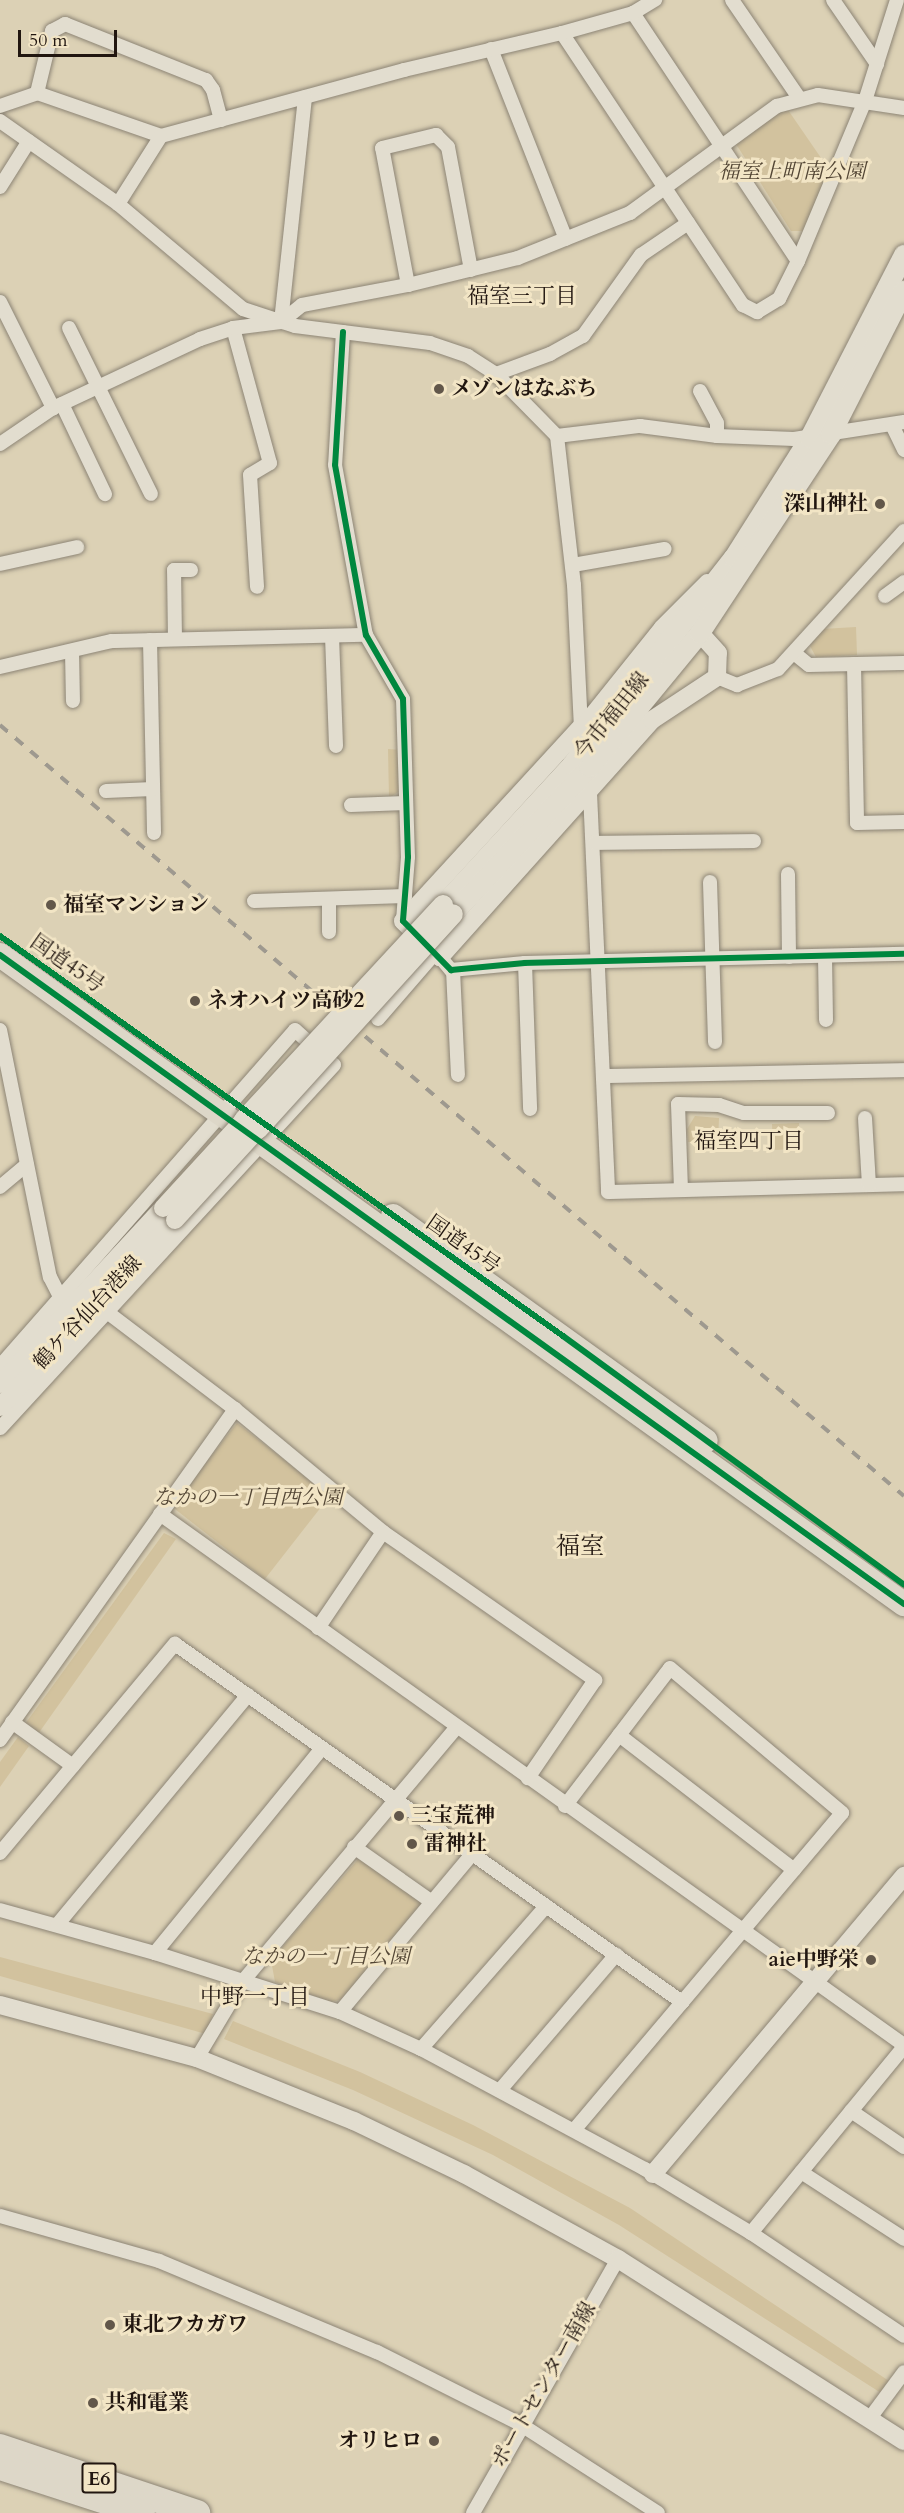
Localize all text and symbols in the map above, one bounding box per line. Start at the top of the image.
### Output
scale bar [21,18,120,56]
text: 50 m [29,28,68,53]
park label: 福室上町南公園 [719,159,865,185]
district label: 福室三丁目 [467,284,577,310]
place label: メゾンはなぶち [451,376,598,402]
marker: メゾンはなぶち [432,382,446,396]
place label: 深山神社 [784,491,868,517]
marker: 深山神社 [873,497,887,511]
street label: 今市福田線 [569,667,655,765]
place label: 福室マンション [63,892,210,918]
marker: 福室マンション [44,898,58,912]
street label: 国道45号 [25,929,109,999]
place label: ネオハイツ高砂2 [207,988,365,1014]
marker: ネオハイツ高砂2 [188,994,202,1008]
district label: 福室四丁目 [694,1129,804,1155]
street label: 国道45号 [421,1210,505,1280]
street label: 鶴ケ谷仙台港線 [29,1251,147,1375]
park label: なかの一丁目西公園 [154,1485,342,1511]
district label: 福室 [556,1533,604,1561]
place label: 三宝荒神 [411,1803,495,1829]
marker: 三宝荒神 [392,1809,406,1823]
place label: 雷神社 [424,1831,487,1857]
marker: 雷神社 [405,1837,419,1851]
park label: なかの一丁目公園 [242,1944,410,1970]
place label: aie中野栄 [768,1947,859,1973]
marker: aie中野栄 [864,1953,878,1967]
district label: 中野一丁目 [200,1985,310,2011]
street label: ポートセンター南線 [486,2297,602,2473]
place label: 東北フカガワ [122,2312,248,2338]
marker: 東北フカガワ [103,2318,117,2332]
place label: 共和電業 [105,2390,189,2416]
marker: 共和電業 [86,2396,100,2410]
place label: オリヒロ [338,2428,422,2454]
marker: オリヒロ [427,2434,441,2448]
road number: E6 [81,2461,117,2495]

